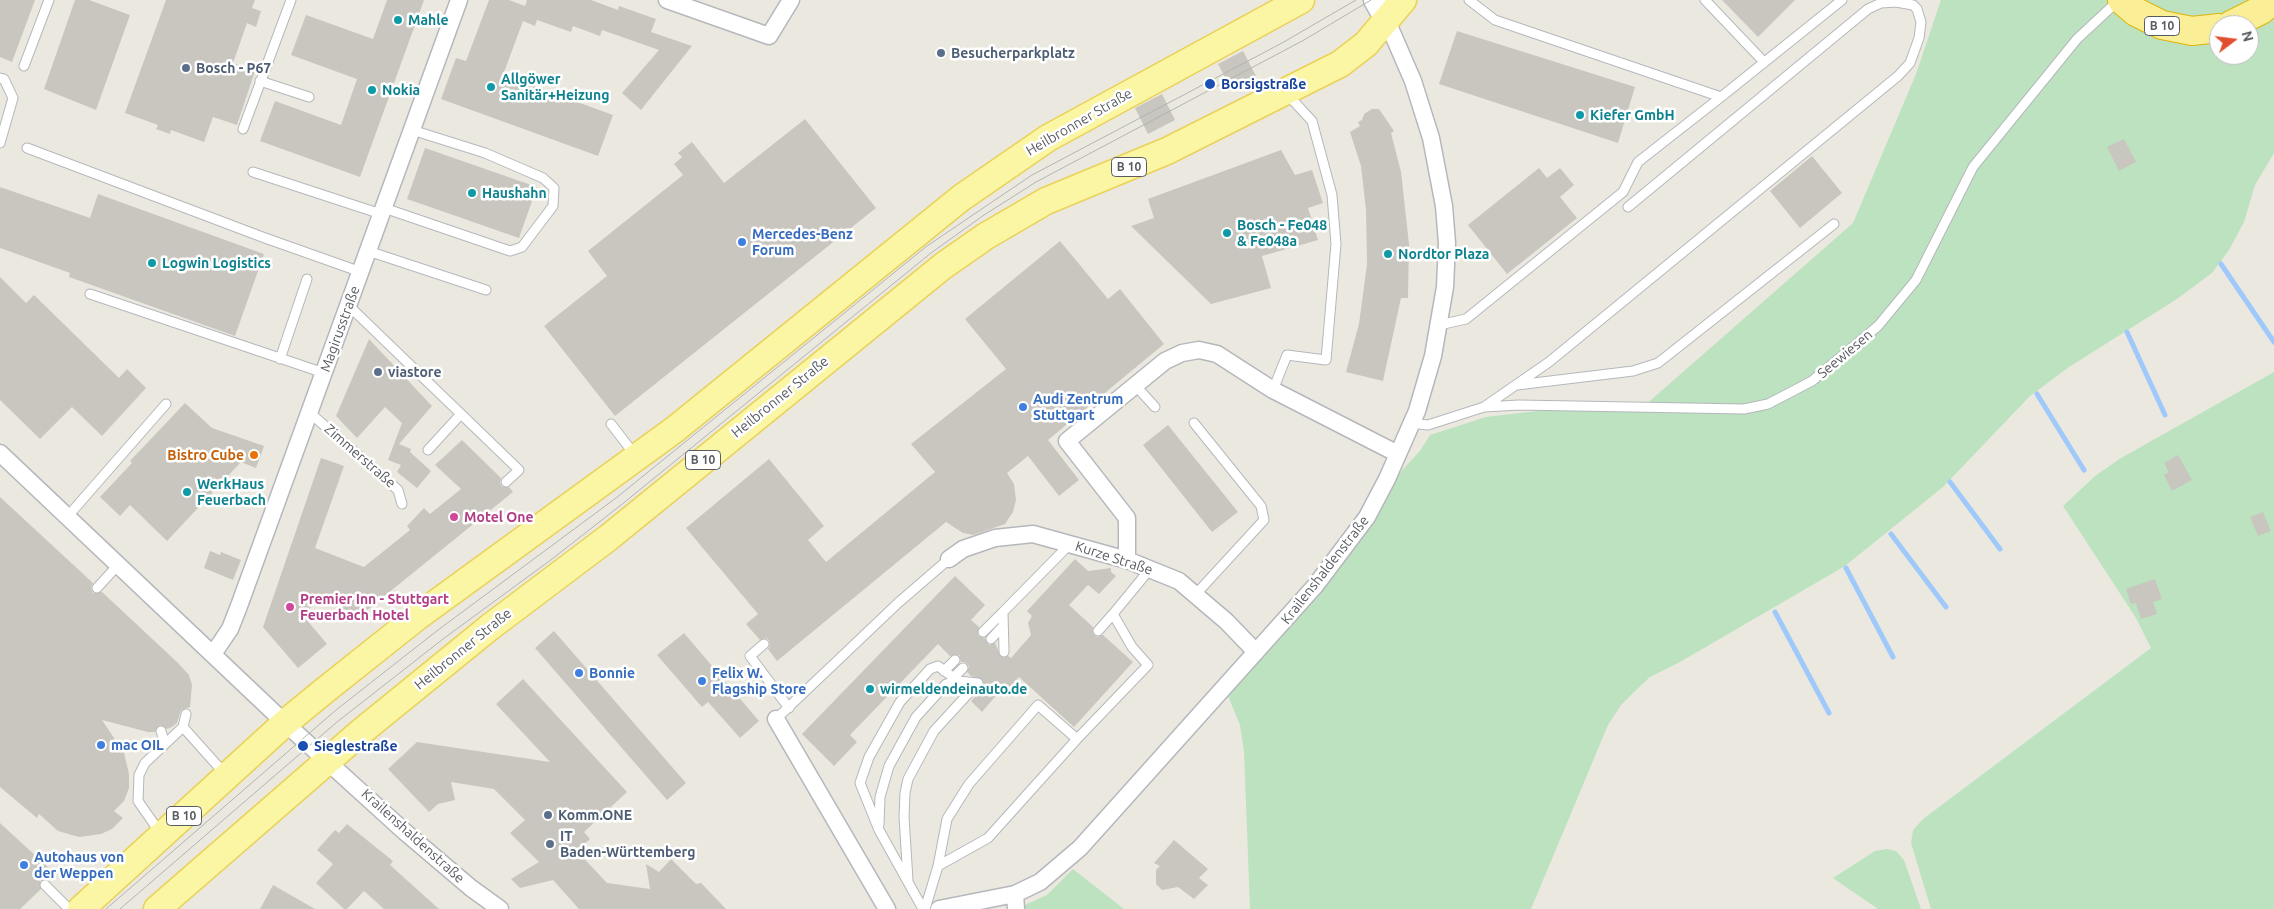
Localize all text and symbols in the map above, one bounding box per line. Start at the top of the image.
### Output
place label: Mahle [408,12,449,28]
marker: Mahle [392,14,404,26]
north arrow [2209,15,2259,65]
road number: B 10 [2144,16,2180,36]
text: N [2238,29,2257,43]
place label: Besucherparkplatz [951,45,1075,61]
marker: Besucherparkplatz [935,47,947,59]
place label: Bosch - P67 [196,60,271,76]
marker: Bosch - P67 [180,62,192,74]
place label: Allgöwer Sanitär+Heizung [501,71,609,104]
place label: Borsigstraße [1221,76,1306,92]
marker: Borsigstraße [1203,77,1217,91]
marker: Allgöwer Sanitär+Heizung [485,81,497,93]
place label: Nokia [382,82,420,98]
marker: Nokia [366,84,378,96]
street label: Heilbronner Straße [1023,85,1135,159]
place label: Kiefer GmbH [1590,107,1675,123]
marker: Kiefer GmbH [1574,109,1586,121]
road number: B 10 [1112,158,1146,176]
place label: Haushahn [482,185,547,201]
marker: Haushahn [466,187,478,199]
place label: Bosch - Fe048 & Fe048a [1237,217,1327,250]
place label: Mercedes-Benz Forum [752,226,853,258]
marker: Bosch - Fe048 & Fe048a [1221,227,1233,239]
marker: Mercedes-Benz Forum [736,236,748,248]
place label: Nordtor Plaza [1398,246,1489,262]
marker: Nordtor Plaza [1382,248,1394,260]
place label: Logwin Logistics [162,255,271,271]
marker: Logwin Logistics [146,257,158,269]
street label: Magirusstraße [317,284,363,374]
street label: Seewiesen [1814,326,1876,382]
street label: Heilbronner Straße [728,353,832,441]
place label: viastore [388,364,442,380]
marker: viastore [372,366,384,378]
place label: Audi Zentrum Stuttgart [1033,391,1123,424]
marker: Audi Zentrum Stuttgart [1017,401,1029,413]
street label: Zimmerstraße [321,420,399,492]
place label: Bistro Cube [167,447,244,463]
marker: Bistro Cube [248,449,260,461]
road number: B 10 [686,450,720,470]
place label: WerkHaus Feuerbach [197,476,266,508]
marker: WerkHaus Feuerbach [181,486,193,498]
place label: Motel One [464,509,534,525]
marker: Motel One [448,511,460,523]
street label: Krailenshaldenstraße [1277,512,1373,628]
street label: Kurze Straße [1073,538,1155,578]
place label: Premier Inn - Stuttgart Feuerbach Hotel [300,591,449,624]
marker: Premier Inn - Stuttgart Feuerbach Hotel [284,601,296,613]
street label: Heilbronner Straße [411,605,515,693]
place label: Bonnie [589,665,635,681]
place label: Felix W. Flagship Store [712,665,806,698]
marker: Bonnie [573,667,585,679]
marker: Felix W. Flagship Store [696,675,708,687]
place label: wirmeldendeinauto.de [880,681,1027,697]
marker: wirmeldendeinauto.de [864,683,876,695]
place label: mac OIL [111,737,164,753]
place label: Sieglestraße [314,738,397,754]
marker: mac OIL [95,739,107,751]
marker: Sieglestraße [296,739,310,753]
street label: Krailenshaldenstraße [358,785,468,887]
road number: B 10 [166,806,202,826]
place label: Komm.ONE [558,807,632,823]
marker: Komm.ONE [542,809,554,821]
place label: IT Baden-Württemberg [560,828,695,860]
marker: IT Baden-Württemberg [544,838,556,850]
place label: Autohaus von der Weppen [34,849,124,882]
marker: Autohaus von der Weppen [18,859,30,871]

